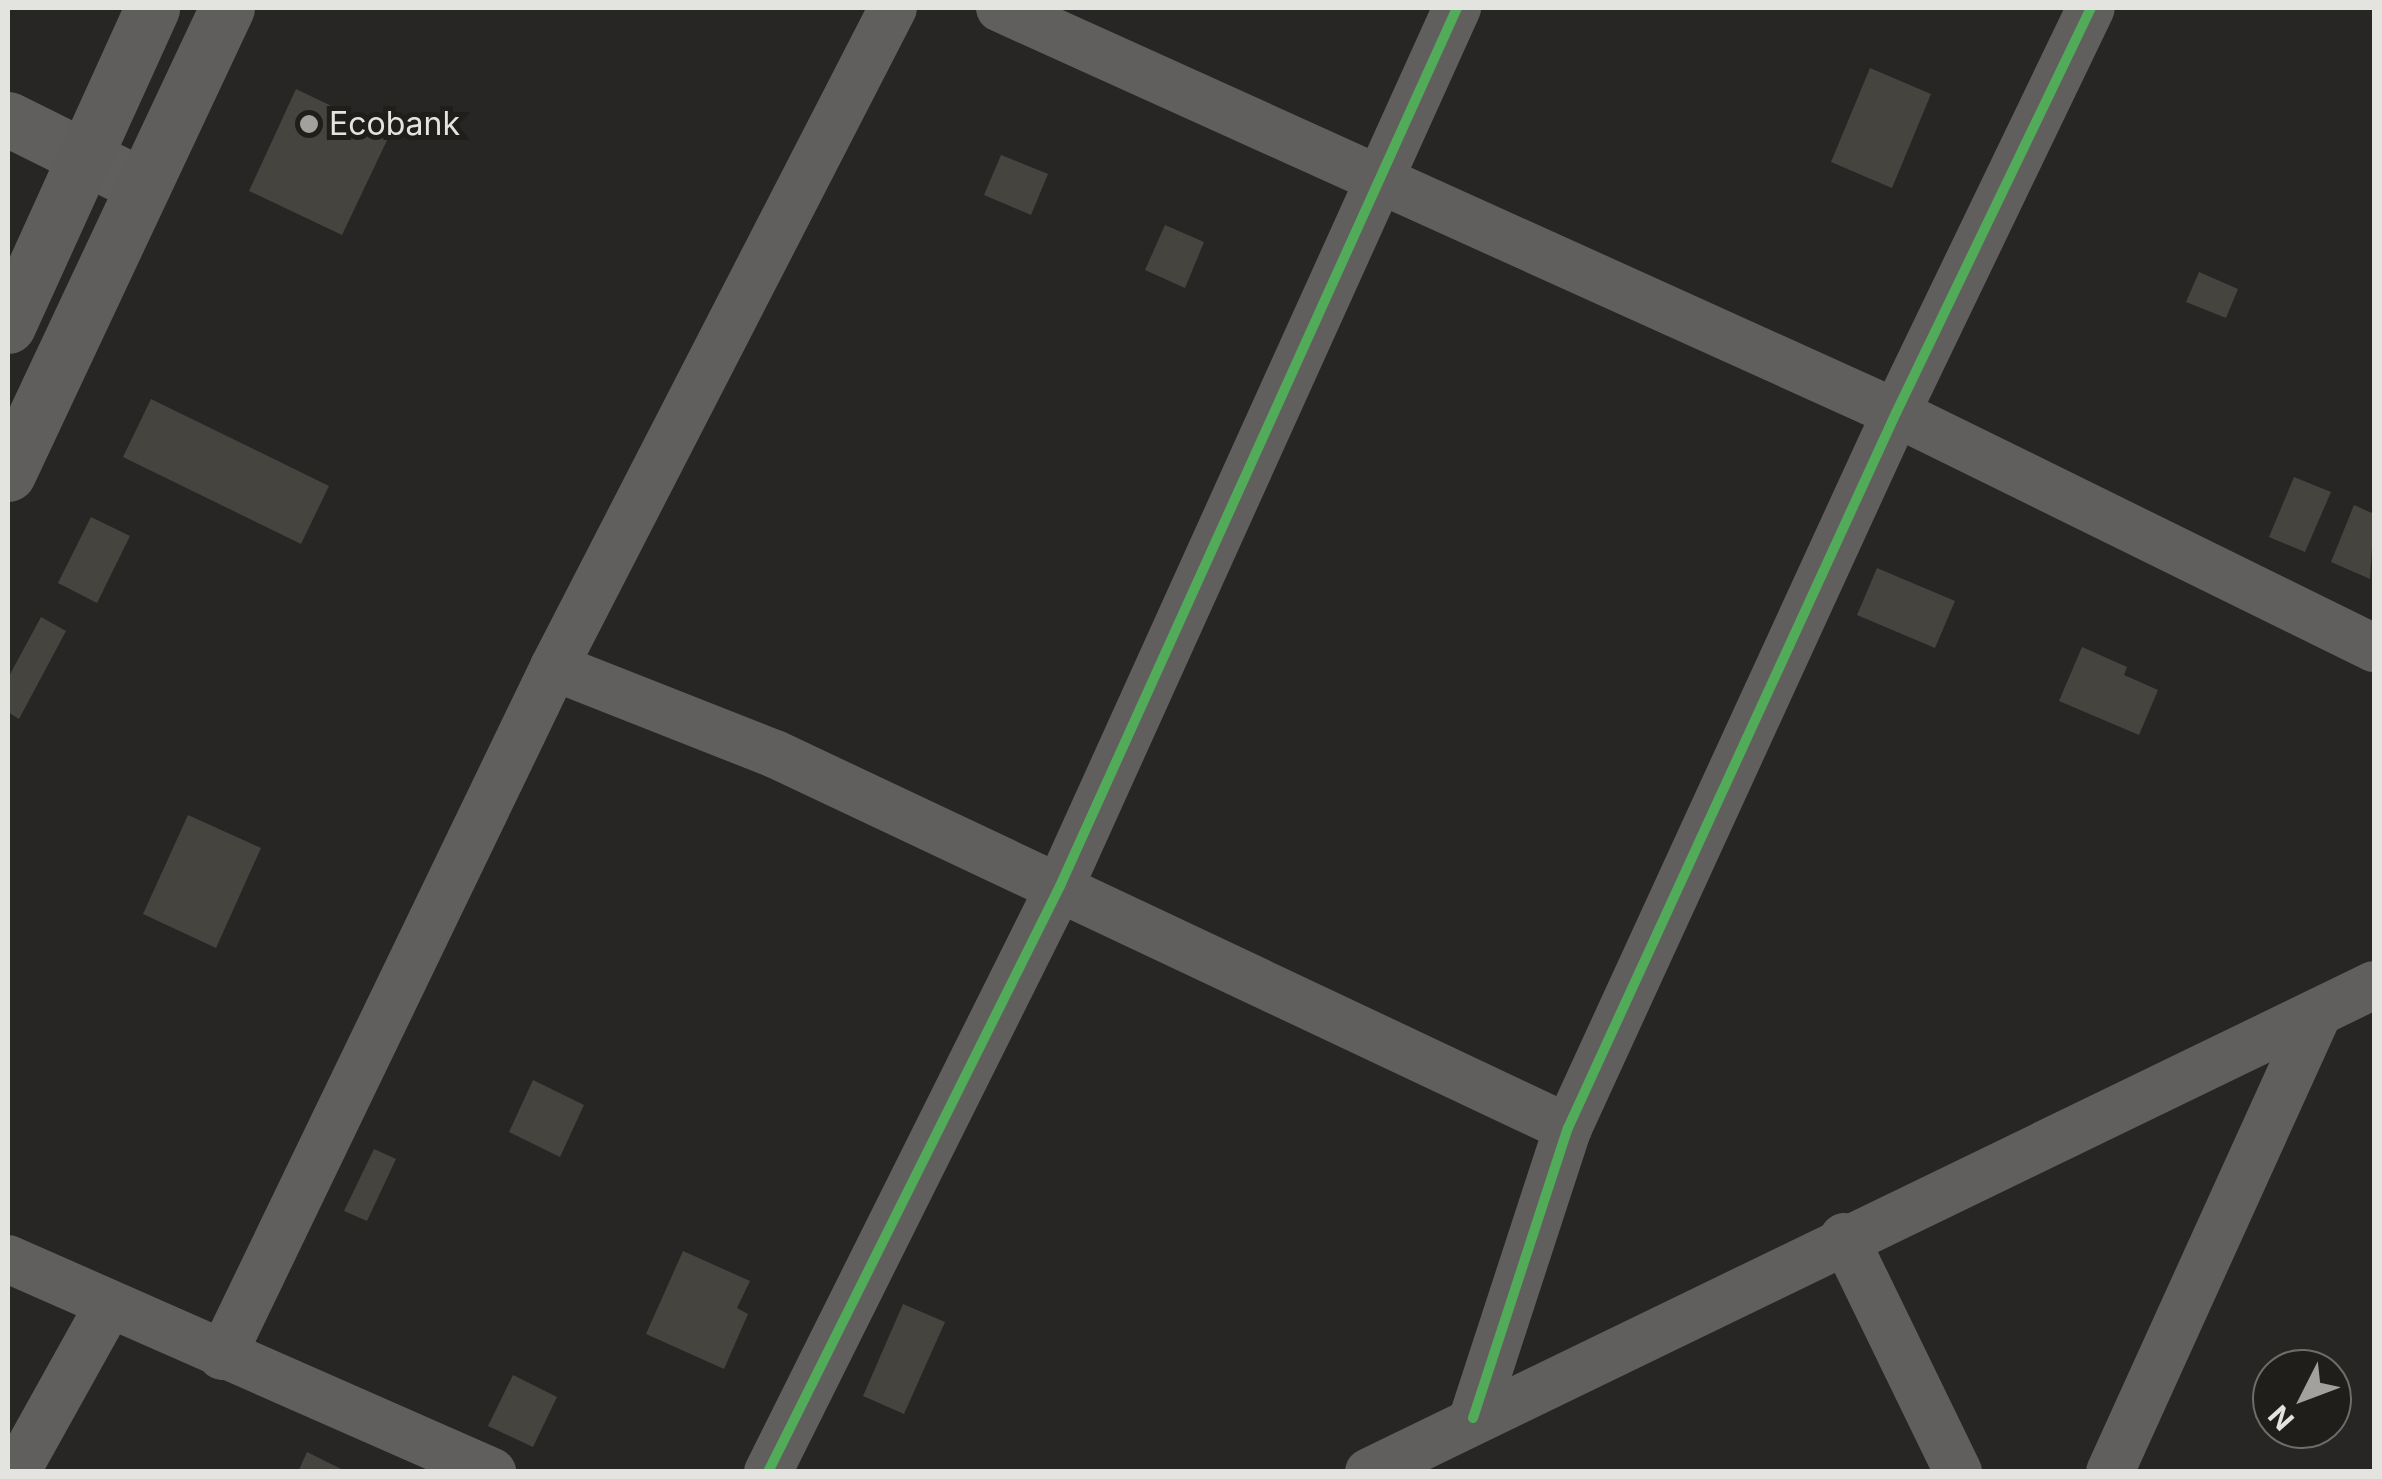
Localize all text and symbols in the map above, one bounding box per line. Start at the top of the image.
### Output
place label: Ecobank [329,105,460,143]
marker: Ecobank [298,113,320,135]
north arrow [2252,1349,2352,1449]
text: N [2261,1398,2301,1437]

